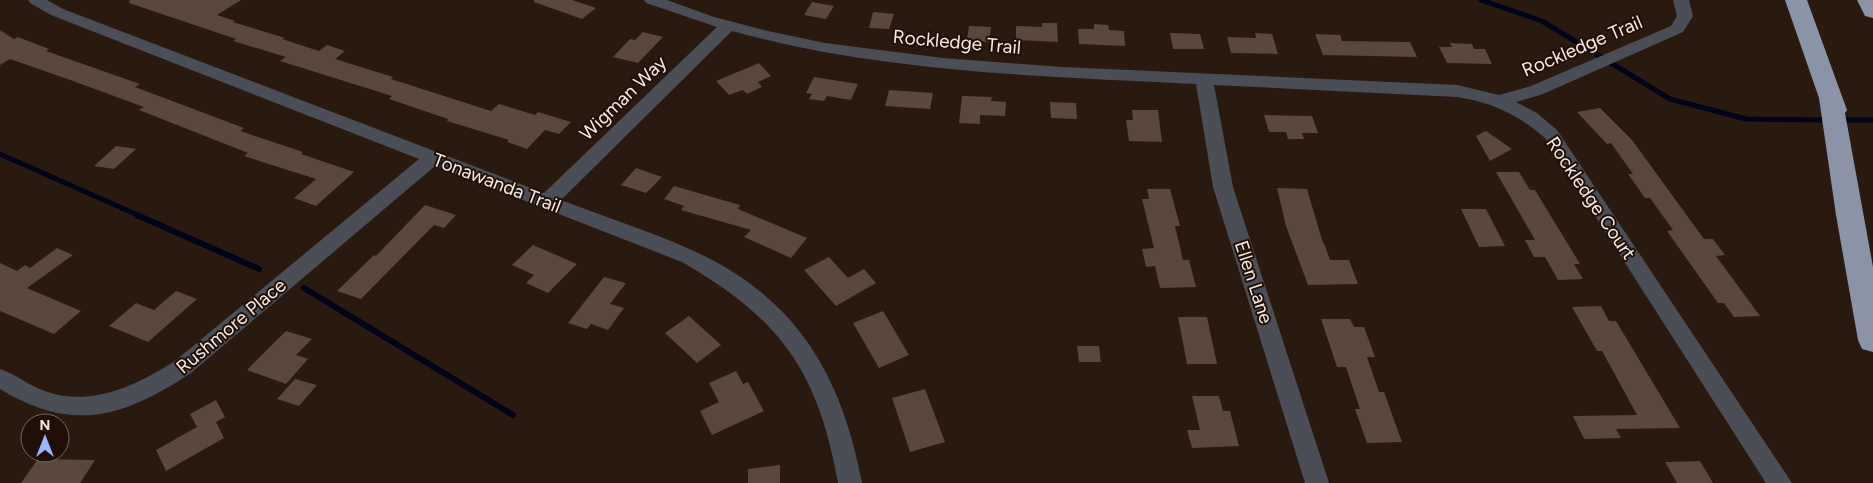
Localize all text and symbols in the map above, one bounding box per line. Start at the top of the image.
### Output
street label: Rockledge Trail [1518,10,1646,82]
street label: Rockledge Trail [892,25,1022,59]
street label: Wigman Way [575,51,671,145]
street label: Rockledge Court [1541,132,1641,264]
street label: Tonawanda Trail [430,148,564,218]
street label: Ellen Lane [1230,238,1278,326]
street label: Rushmore Place [171,273,291,379]
north arrow [20,413,70,463]
text: N [40,417,50,434]

